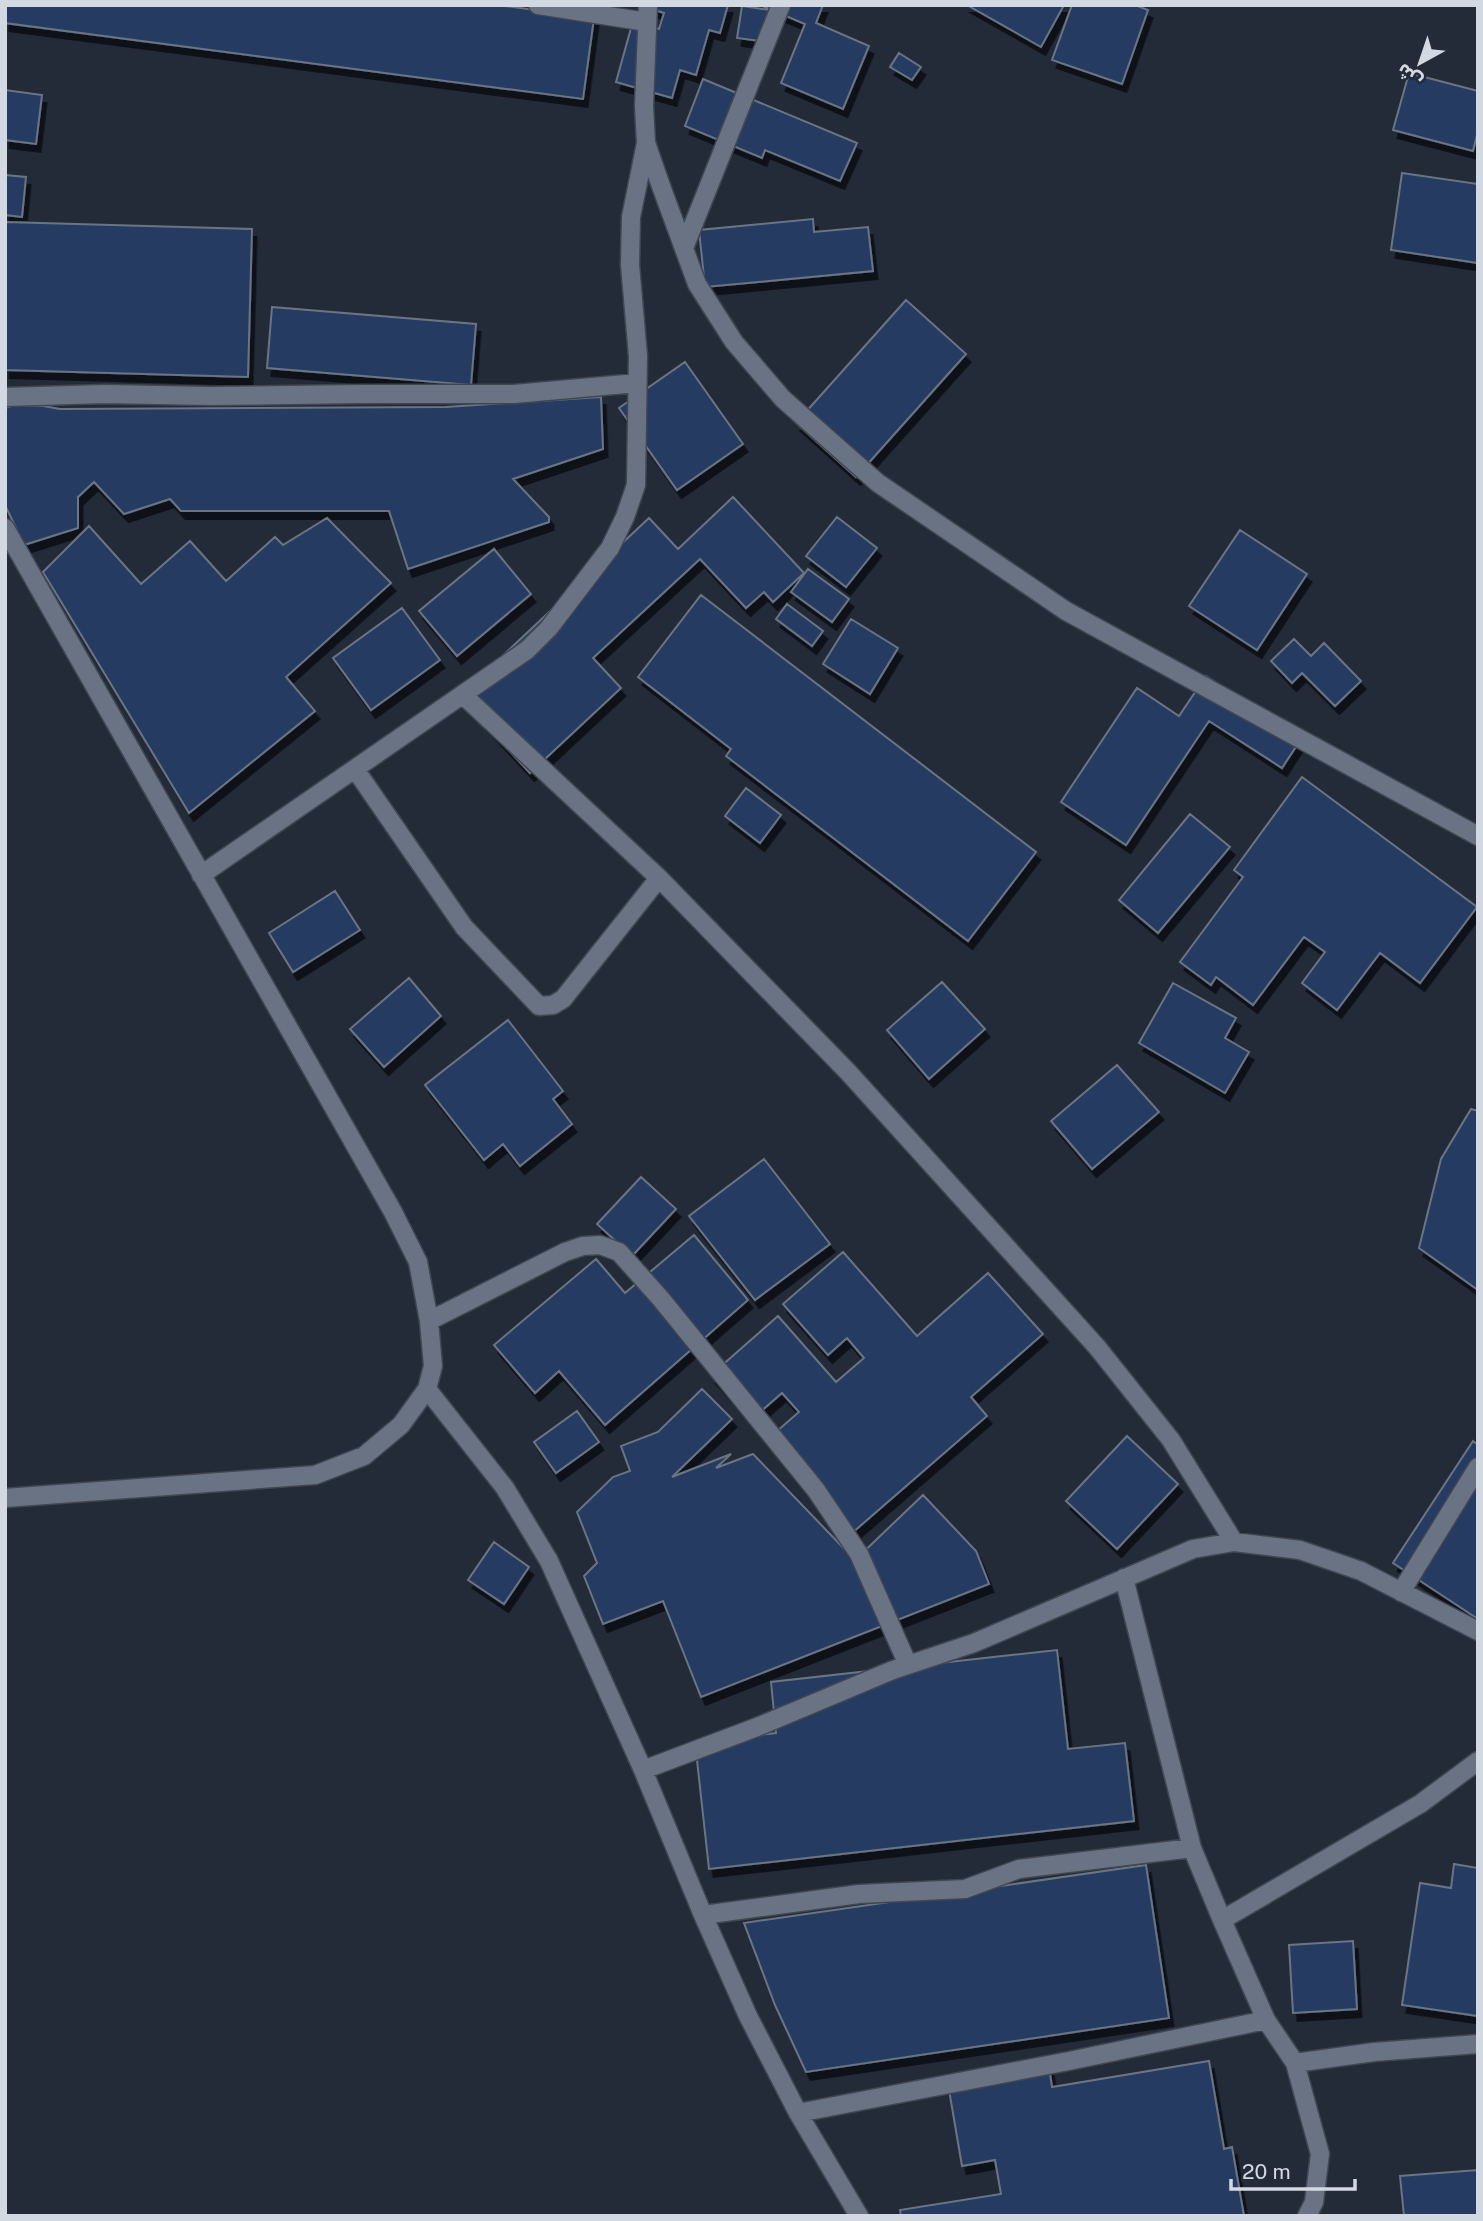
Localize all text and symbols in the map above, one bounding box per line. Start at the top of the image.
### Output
north arrow [1385,28,1455,98]
text: ش [1392,59,1426,93]
scale bar [1231,2148,1355,2192]
text: 20 m [1242,2159,1291,2184]

